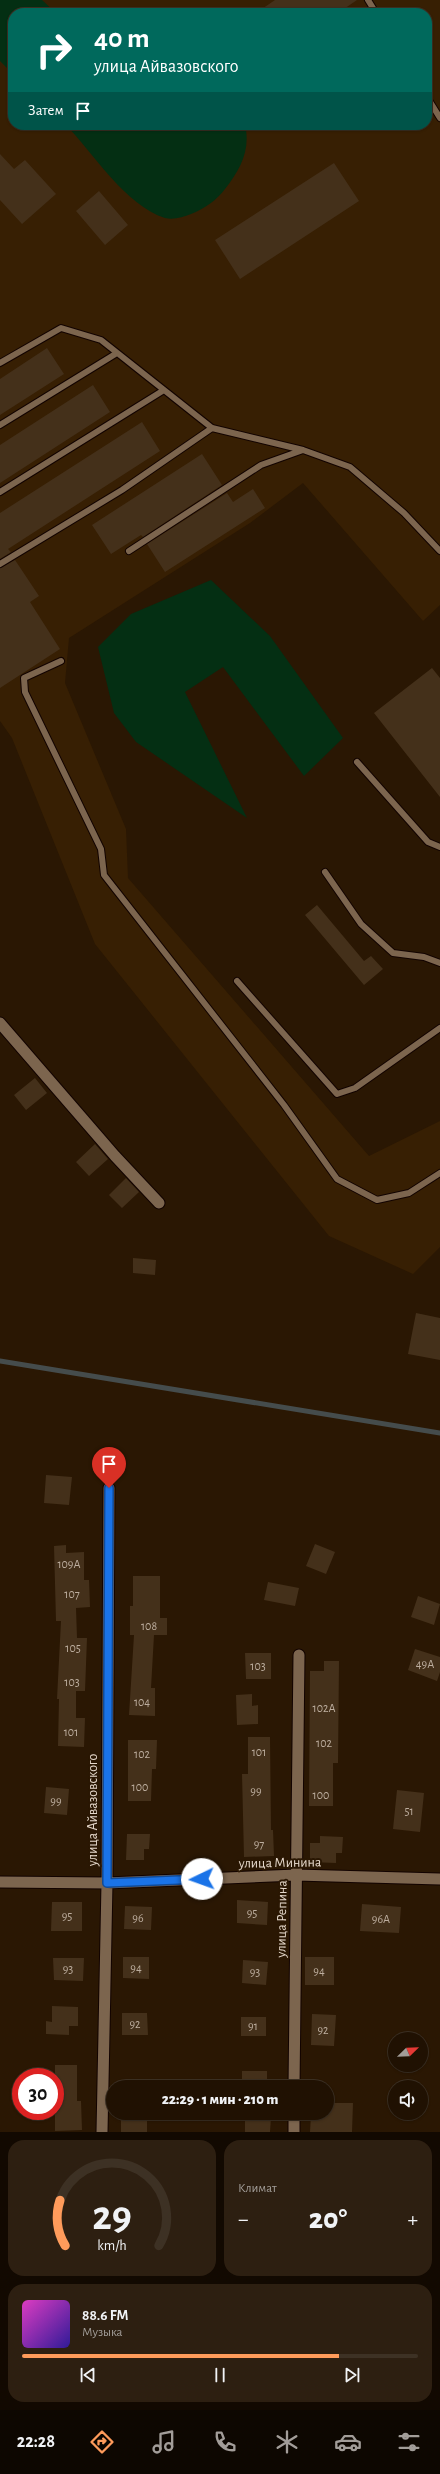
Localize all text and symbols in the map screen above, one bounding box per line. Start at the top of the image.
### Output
icon: right [28,24,80,76]
text: 40 m [94,25,150,53]
text: улица Айвазовского [94,58,238,76]
icon: arrive [72,100,94,122]
text: Затем [28,103,64,118]
pin [92,1447,126,1488]
icon: arrive [98,1453,120,1475]
house number: 109А [57,1558,81,1570]
house number: 107 [64,1588,80,1600]
house number: 108 [141,1620,157,1632]
house number: 105 [65,1642,81,1654]
house number: 49А [416,1658,434,1670]
house number: 103 [250,1660,266,1672]
house number: 103 [64,1676,80,1688]
house number: 104 [134,1696,150,1708]
house number: 102А [313,1702,335,1714]
house number: 101 [64,1726,78,1738]
house number: 102 [316,1737,332,1749]
house number: 101 [252,1746,266,1758]
house number: 102 [134,1748,150,1760]
street label: улица Айвазовского [86,1754,100,1867]
house number: 100 [132,1781,148,1793]
house number: 99 [250,1785,262,1797]
house number: 100 [313,1789,329,1801]
house number: 99 [50,1795,62,1807]
house number: 51 [404,1805,414,1817]
house number: 97 [254,1838,264,1850]
street label: улица Минина [238,1855,322,1871]
position arrow [181,1858,223,1900]
street label: улица Репина [274,1880,290,1959]
house number: 95 [247,1907,257,1919]
house number: 95 [62,1910,72,1922]
house number: 96 [132,1912,144,1924]
house number: 96А [372,1913,390,1925]
house number: 94 [130,1962,142,1974]
house number: 93 [63,1963,73,1975]
house number: 94 [313,1965,325,1977]
house number: 93 [250,1966,260,1978]
house number: 92 [129,2018,141,2030]
house number: 91 [248,2020,258,2032]
house number: 92 [317,2024,329,2036]
north arrow [388,2032,428,2072]
map controls [388,2032,428,2120]
speed limit sign: 30 [12,2068,64,2120]
button: sound [388,2080,428,2120]
text: 22:29 · 1 мин · 210 m [162,2092,278,2107]
text: Климат [238,2182,277,2195]
text: 29 [92,2196,132,2237]
text: 20° [309,2204,347,2234]
text: − [238,2208,249,2230]
text: + [407,2208,418,2230]
text: km/h [97,2239,127,2253]
text: 88.6 FM [82,2308,128,2323]
text: Музыка [82,2326,123,2339]
icon: previous [77,2364,99,2386]
icon: pause [209,2364,231,2386]
icon: next [341,2364,363,2386]
icon: directions [88,2428,116,2456]
icon: music [150,2428,178,2456]
icon: phone [211,2428,239,2456]
icon: climate [273,2428,301,2456]
icon: car [334,2428,362,2456]
icon: filters [395,2428,423,2456]
text: 22:28 [17,2433,55,2451]

